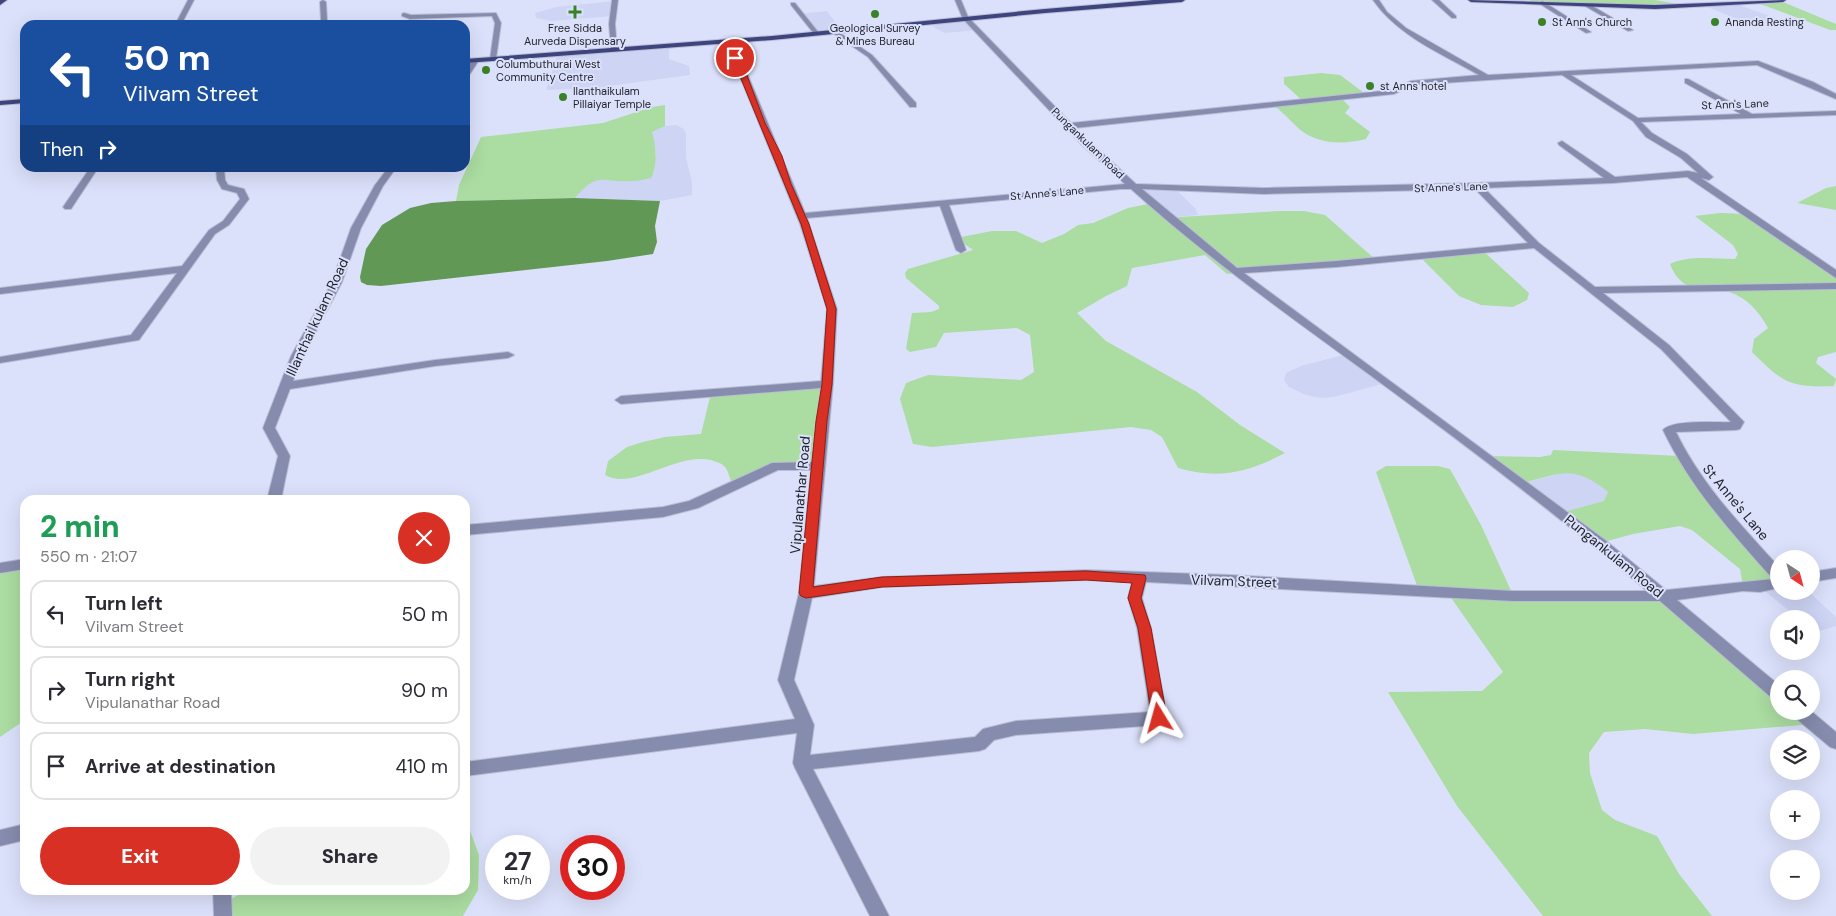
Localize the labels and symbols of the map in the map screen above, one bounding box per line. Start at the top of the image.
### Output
marker: Free Sidda Aurveda Dispensary [568,5,582,19]
marker: Geological Survey & Mines Bureau [869,8,881,20]
place label: St Ann's Church [1552,15,1632,29]
place label: Ananda Resting [1725,15,1804,29]
marker: St Ann's Church [1536,16,1548,28]
marker: Ananda Resting [1709,16,1721,28]
place label: Free Sidda Aurveda Dispensary [524,21,626,48]
place label: Geological Survey & Mines Bureau [830,21,920,48]
pin [714,37,756,79]
place label: Columbuthurai West Community Centre [496,57,601,84]
marker: Columbuthurai West Community Centre [480,64,492,76]
place label: st Anns hotel [1380,79,1446,93]
marker: st Anns hotel [1364,80,1376,92]
place label: Ilanthaikulam Pillaiyar Temple [573,84,651,111]
marker: Ilanthaikulam Pillaiyar Temple [557,91,569,103]
street label: St Ann's Lane [1701,96,1769,112]
street label: Pungankulam Road [1049,105,1127,181]
street label: St Anne's Lane [1414,179,1488,195]
street label: St Anne's Lane [1010,183,1084,203]
street label: Illanthai kulam Road [282,255,352,379]
street label: Vipulanathar Road [786,435,814,555]
street label: St Anne's Lane [1699,460,1773,544]
street label: Pungankulam Road [1561,511,1667,601]
north arrow [1770,550,1820,600]
street label: Vilvam Street [1191,570,1277,592]
position arrow [1132,691,1184,743]
speed limit sign: 30 [560,835,625,900]

